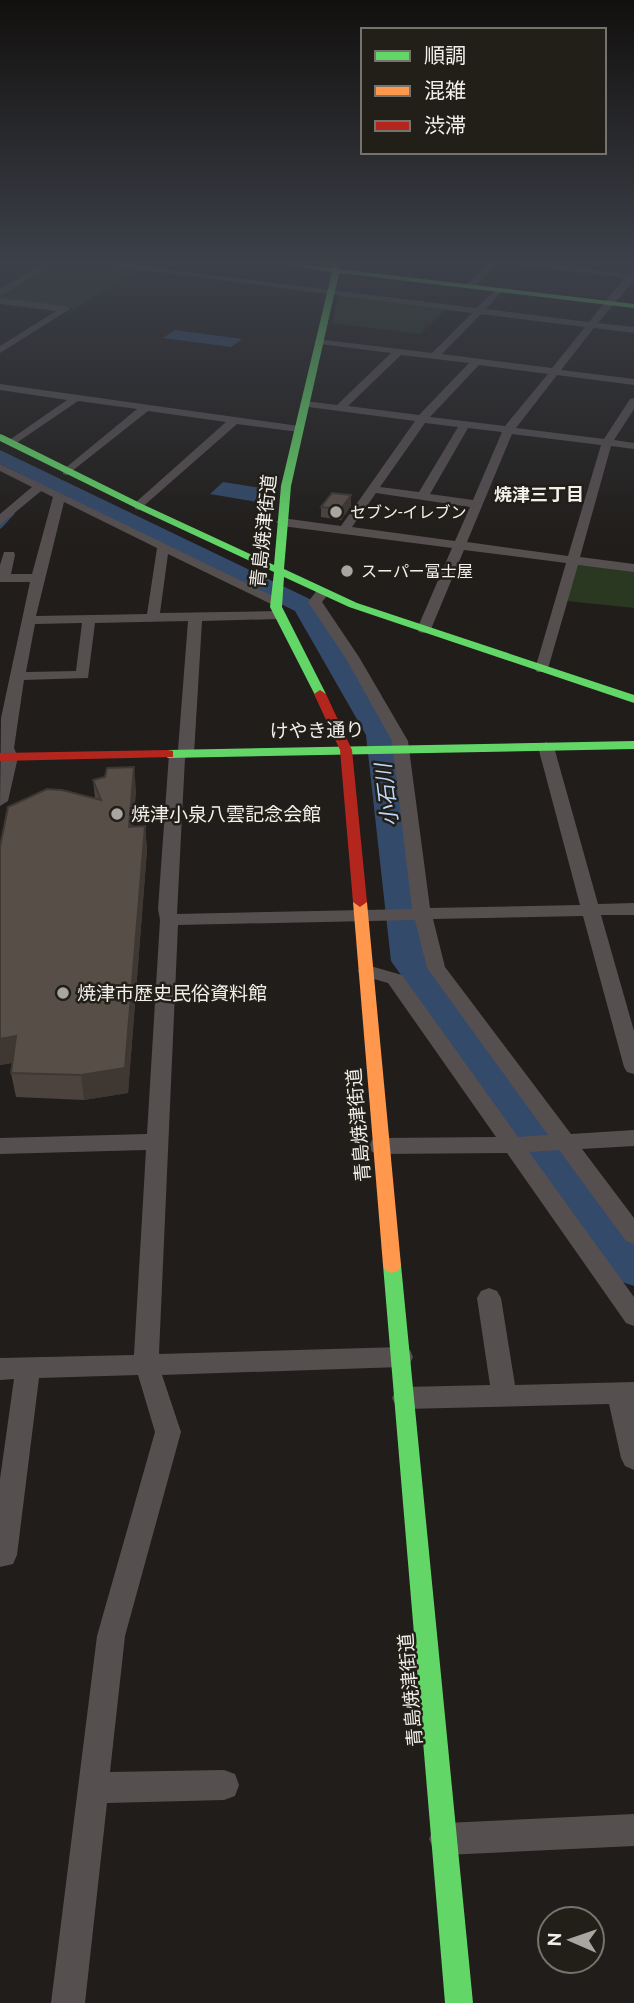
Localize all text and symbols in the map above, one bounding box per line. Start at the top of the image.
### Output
legend [361,28,606,154]
text: 順調 [424,43,466,67]
text: 混雑 [424,78,466,102]
text: 渋滞 [424,113,466,137]
street label: 青島焼津街道 [246,473,280,589]
district label: 焼津三丁目 [494,484,584,504]
place label: セブン-イレブン [350,503,467,521]
marker: セブン-イレブン [328,504,344,520]
place label: スーパー富士屋 [361,562,473,580]
marker: スーパー富士屋 [339,563,355,579]
street label: けやき通り [269,718,365,742]
water label: 小石川 [370,760,402,828]
place label: 焼津小泉八雲記念会館 [131,803,321,825]
marker: 焼津小泉八雲記念会館 [109,806,125,822]
place label: 焼津市歴史民俗資料館 [77,982,267,1004]
marker: 焼津市歴史民俗資料館 [55,985,71,1001]
street label: 青島焼津街道 [342,1067,374,1183]
street label: 青島焼津街道 [394,1632,426,1748]
north arrow [536,1905,606,1975]
text: N [543,1932,565,1947]

